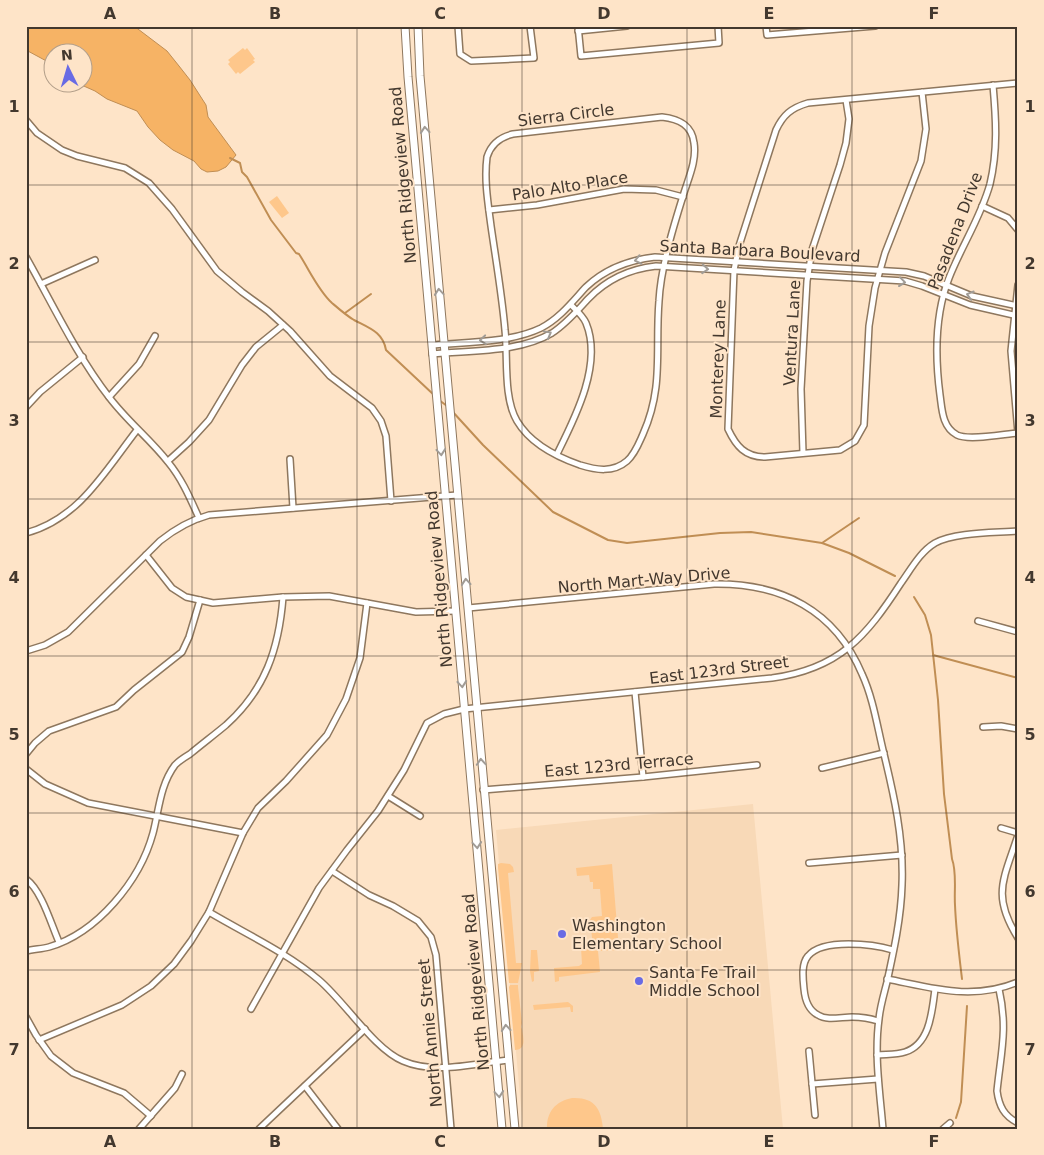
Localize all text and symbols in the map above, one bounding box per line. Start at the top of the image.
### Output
text: A [104,4,117,23]
text: B [269,4,281,23]
text: C [434,4,446,23]
text: D [597,4,611,23]
text: E [764,4,774,23]
text: F [929,4,939,23]
north arrow [42,42,92,92]
text: N [60,47,73,64]
street label: North Ridgeview Road [386,86,420,264]
text: 1 [8,97,20,116]
text: 1 [1024,97,1036,116]
street label: Sierra Circle [517,100,615,130]
one-way arrow [420,126,431,134]
street label: Palo Alto Place [511,167,629,205]
street label: Pasadena Drive [924,169,986,293]
street label: Santa Barbara Boulevard [659,236,861,266]
text: 2 [8,254,20,273]
one-way arrow [633,254,642,264]
text: 2 [1024,254,1036,273]
one-way arrow [702,263,710,274]
one-way arrow [899,276,907,287]
street label: Ventura Lane [780,279,804,387]
one-way arrow [434,287,445,295]
one-way arrow [967,291,975,301]
street label: Monterey Lane [706,299,730,419]
one-way arrow [543,330,552,340]
one-way arrow [479,334,487,345]
text: 3 [8,411,20,430]
text: 3 [1024,411,1036,430]
one-way arrow [436,448,447,456]
street label: North Ridgeview Road [422,490,456,668]
street label: North Mart-Way Drive [557,563,731,597]
text: 4 [8,568,20,587]
text: 4 [1024,568,1036,587]
one-way arrow [460,578,471,586]
street label: East 123rd Street [648,652,790,688]
one-way arrow [456,680,467,688]
text: 5 [8,725,20,744]
text: 5 [1024,725,1036,744]
street label: East 123rd Terrace [544,749,694,781]
one-way arrow [476,757,487,765]
one-way arrow [471,842,482,850]
text: 6 [8,882,20,901]
text: 6 [1024,882,1036,901]
street label: North Ridgeview Road [459,893,493,1071]
place label: Washington Elementary School [572,916,722,953]
marker: Washington Elementary School [556,928,568,940]
street label: North Annie Street [414,958,446,1108]
place label: Santa Fe Trail Middle School [649,963,760,1000]
marker: Santa Fe Trail Middle School [633,975,645,987]
one-way arrow [500,1024,511,1032]
text: 7 [8,1040,20,1059]
text: 7 [1024,1040,1036,1059]
one-way arrow [494,1091,505,1099]
text: A [104,1132,117,1151]
text: B [269,1132,281,1151]
text: C [434,1132,446,1151]
text: D [597,1132,611,1151]
text: E [764,1132,774,1151]
text: F [929,1132,939,1151]

